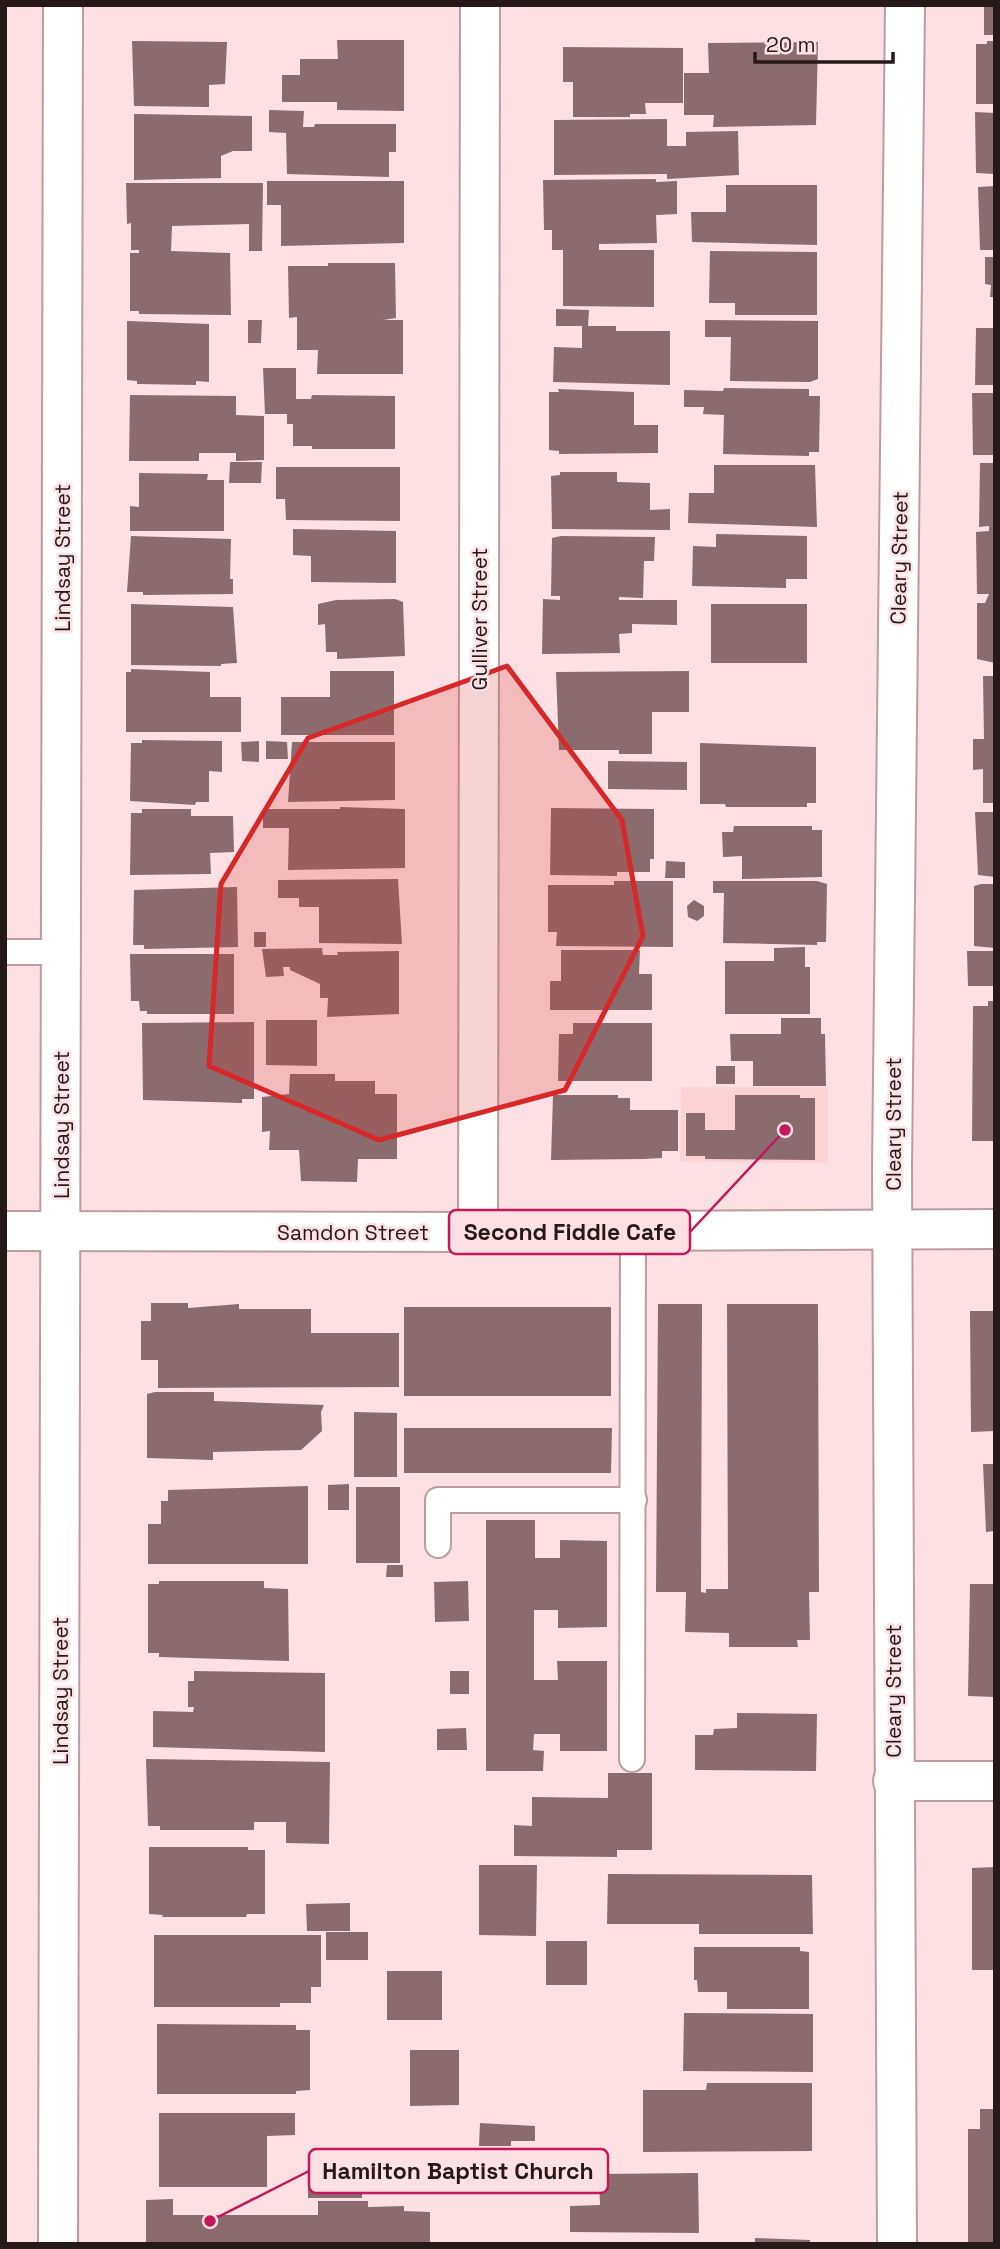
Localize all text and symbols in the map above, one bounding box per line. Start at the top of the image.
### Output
scale bar [755,21,893,65]
text: 20 m [766,31,816,58]
street label: Lindsay Street [49,484,76,632]
street label: Cleary Street [884,491,914,625]
street label: Gulliver Street [466,548,493,690]
street label: Lindsay Street [48,1051,75,1199]
street label: Cleary Street [880,1057,907,1191]
callout: Second Fiddle Cafe [449,1210,690,1254]
text: Second Fiddle Cafe [464,1217,676,1247]
street label: Samdon Street [277,1219,429,1246]
street label: Lindsay Street [47,1617,74,1765]
street label: Cleary Street [880,1624,907,1758]
callout: Hamilton Baptist Church [309,2149,608,2193]
text: Hamilton Baptist Church [322,2156,594,2186]

